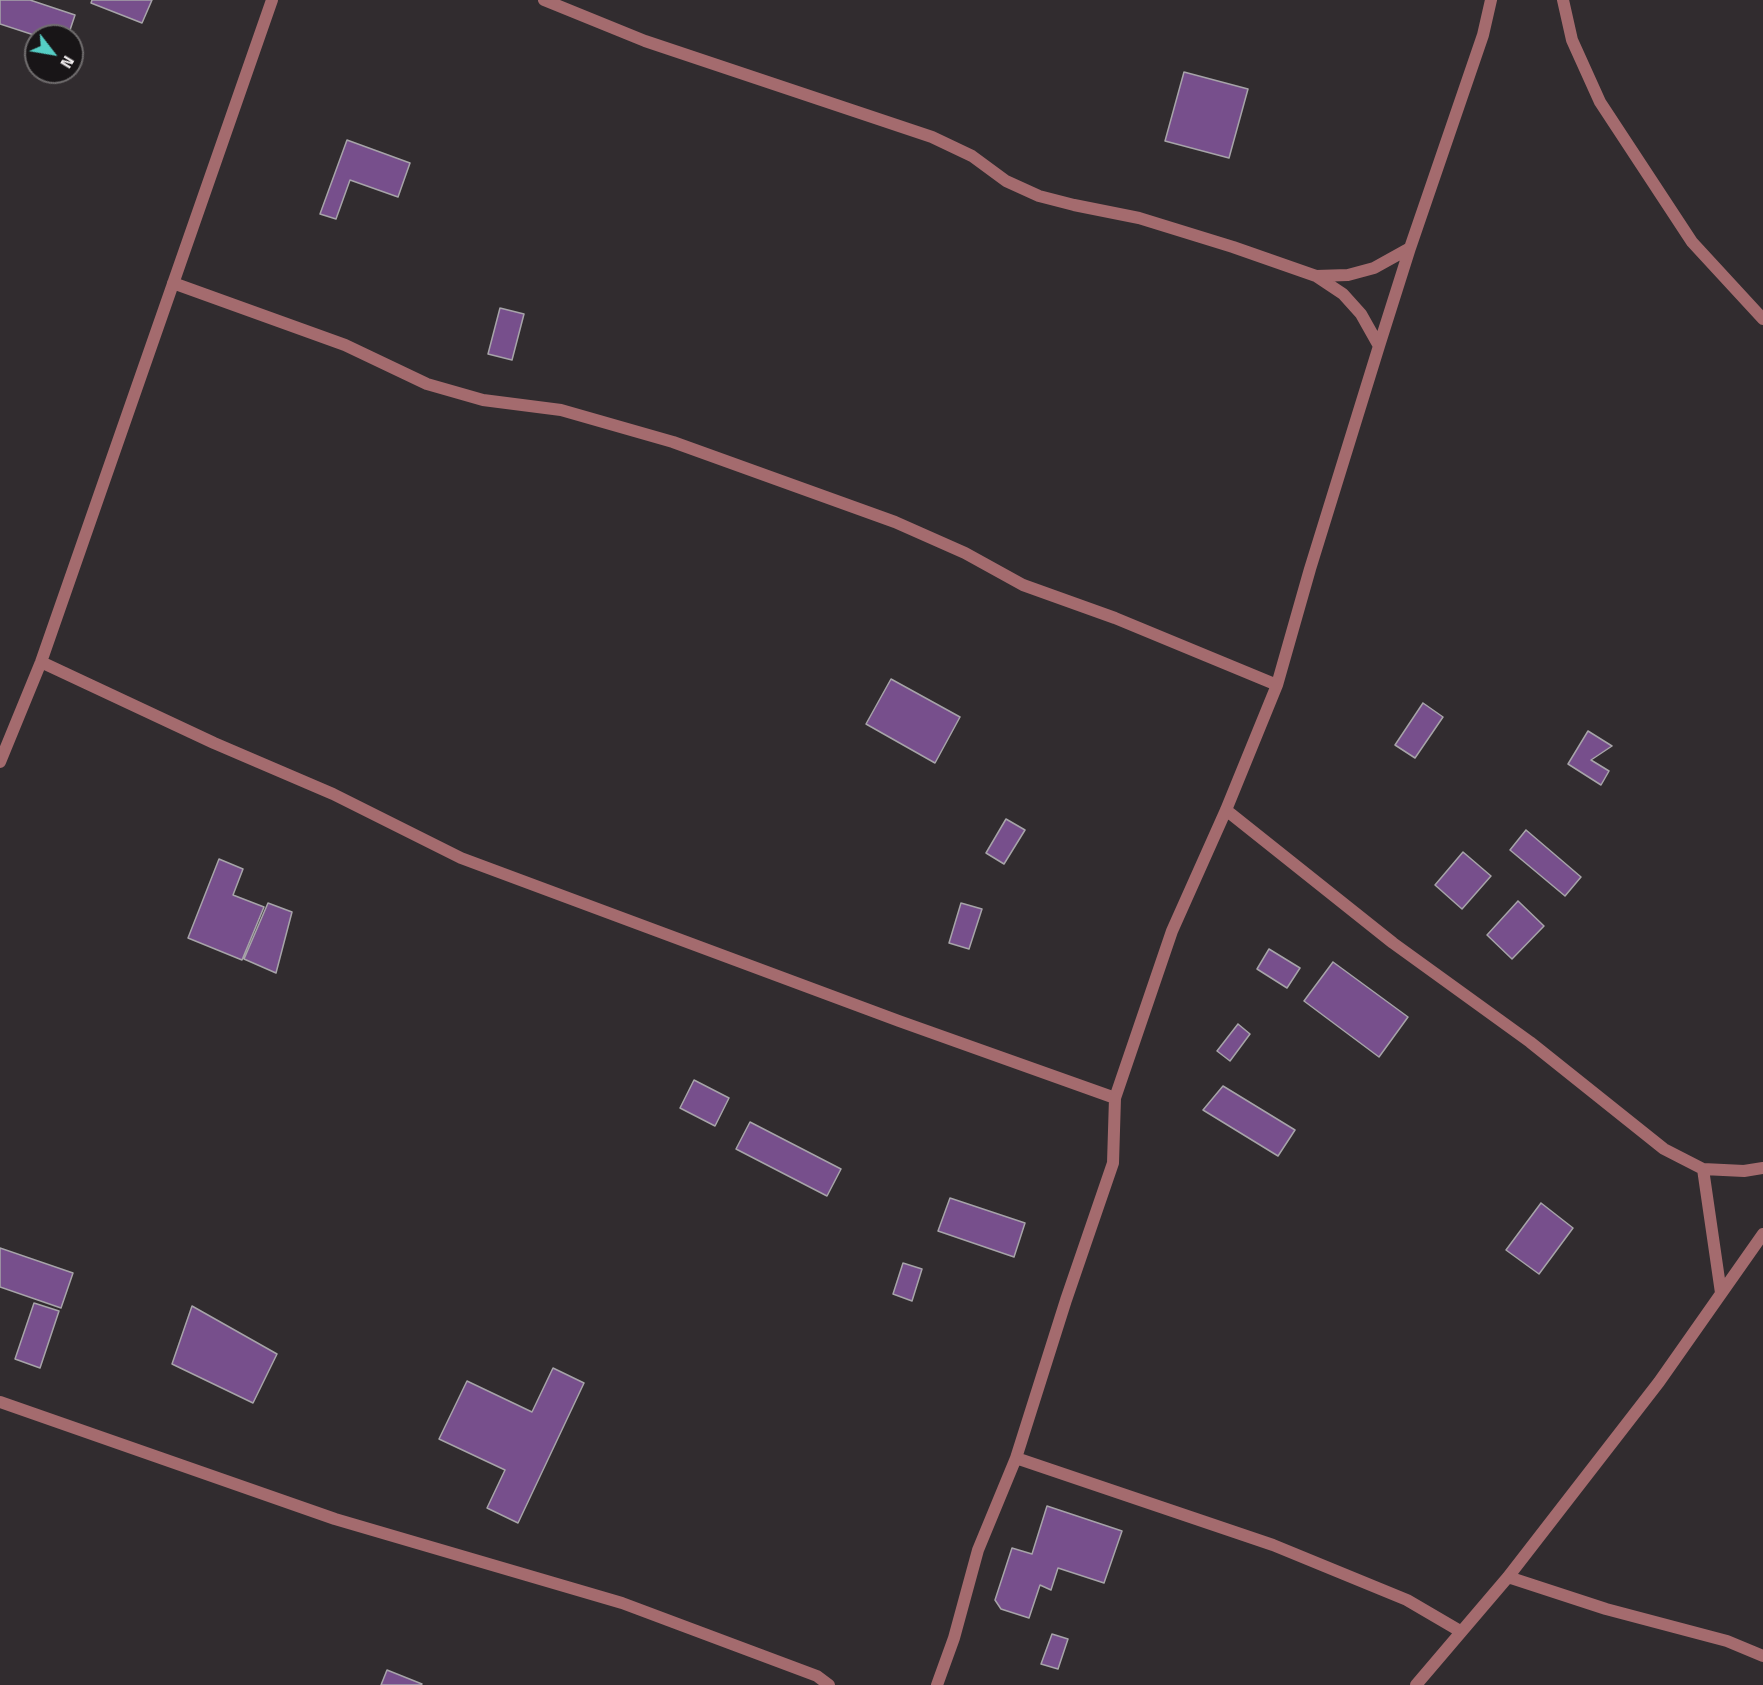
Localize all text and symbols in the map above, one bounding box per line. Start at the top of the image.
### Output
north arrow [24,24,84,84]
text: N [55,51,81,73]

